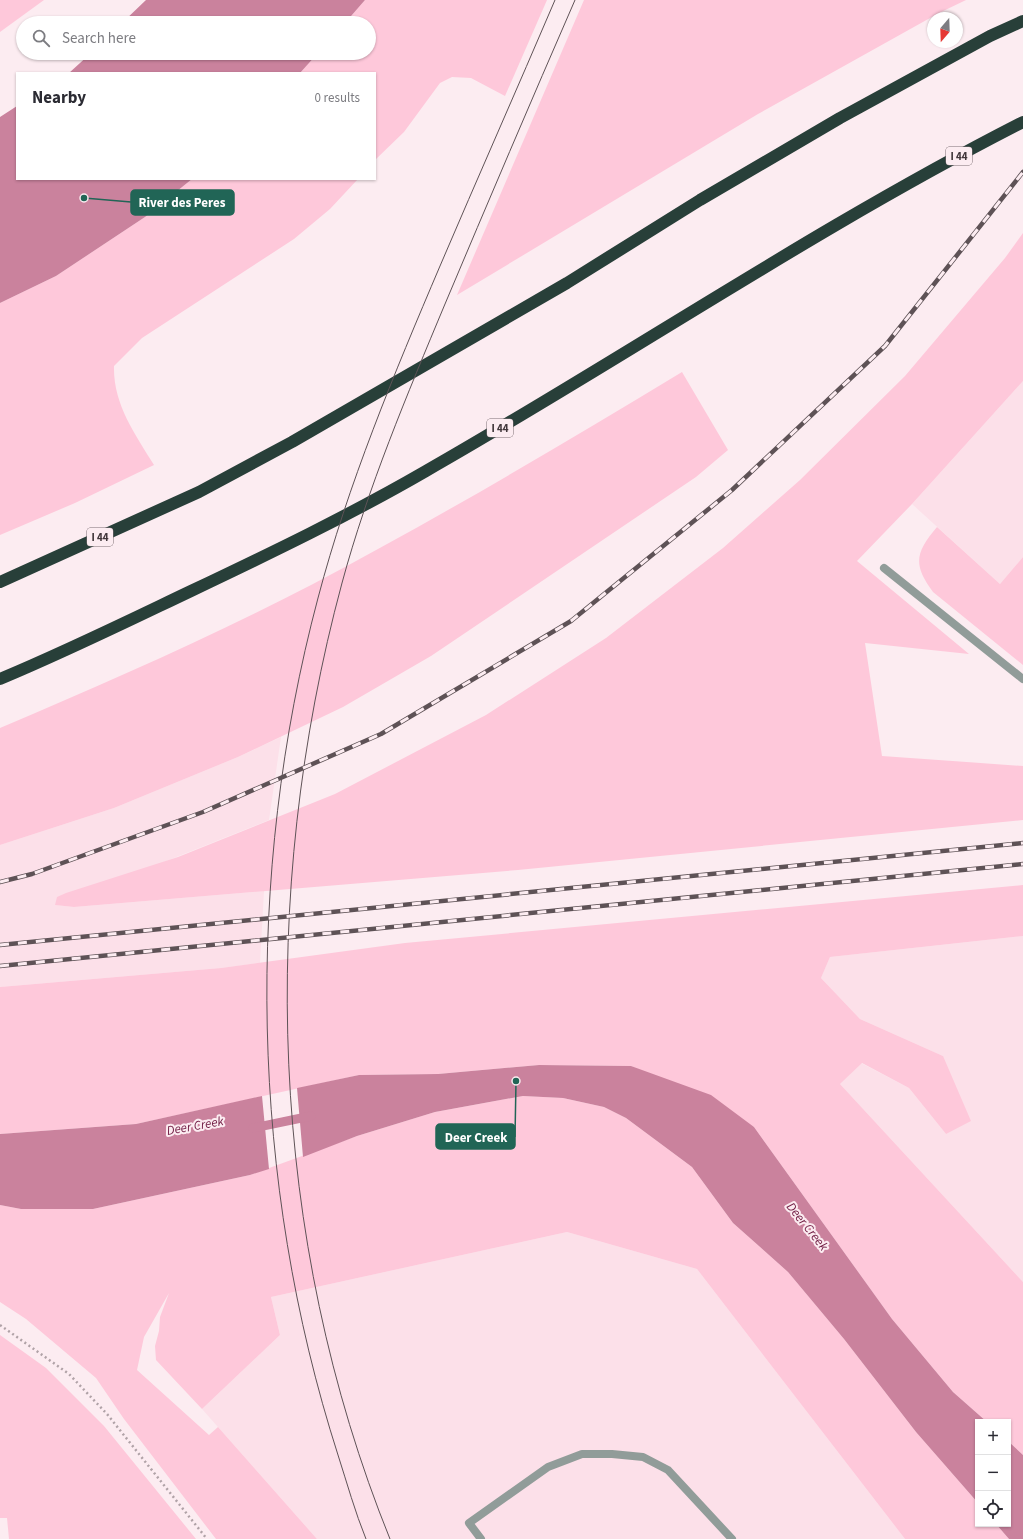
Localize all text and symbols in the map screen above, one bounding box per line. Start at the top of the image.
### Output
north arrow [927,12,963,48]
search box [16,16,376,60]
icon: search [30,27,52,49]
text: Search here [62,28,136,49]
text: Nearby [32,86,86,110]
text: 0 results [315,89,360,107]
road number: I 44 [946,147,972,165]
callout: River des Peres [131,190,234,215]
text: River des Peres [138,194,226,212]
road number: I 44 [487,419,513,437]
road number: I 44 [87,528,113,546]
water label: Deer Creek [165,1112,226,1140]
callout: Deer Creek [436,1124,515,1149]
text: Deer Creek [445,1129,508,1147]
water label: Deer Creek [782,1199,833,1255]
map controls [975,1419,1011,1527]
button: + [975,1419,1011,1455]
button: − [975,1455,1011,1491]
button: locate [975,1491,1011,1527]

